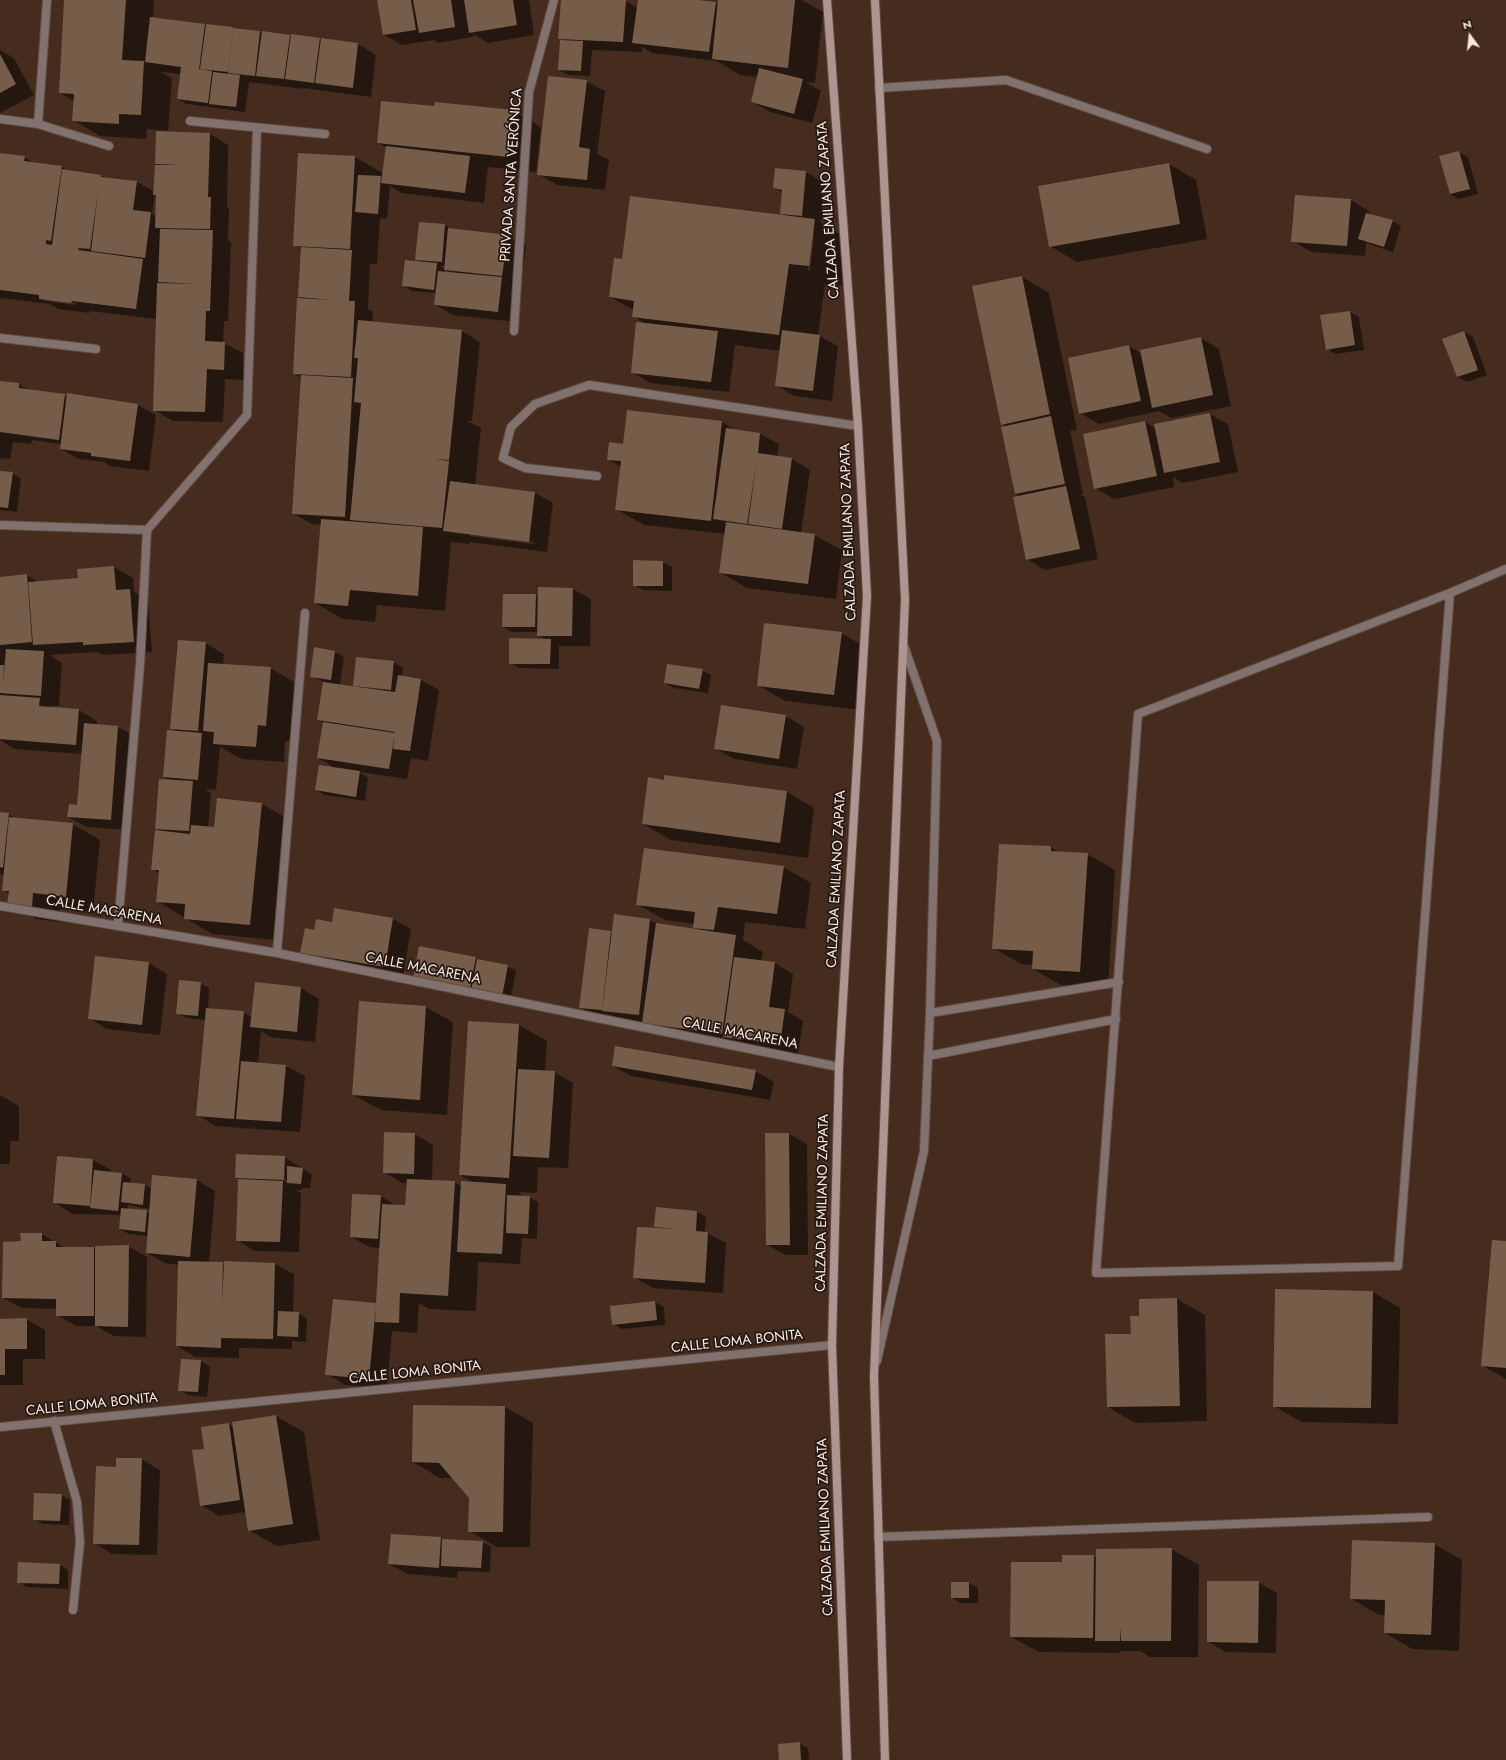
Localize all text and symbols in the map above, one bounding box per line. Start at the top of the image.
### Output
north arrow [1450,16,1490,56]
text: N [1461,16,1473,33]
street label: PRIVADA SANTA VERÓNICA [498,88,526,262]
street label: CALZADA EMILIANO ZAPATA [814,121,844,299]
street label: CALZADA EMILIANO ZAPATA [837,443,861,621]
street label: CALZADA EMILIANO ZAPATA [824,790,850,968]
street label: CALLE MACARENA [45,893,163,929]
street label: CALLE MACARENA [364,950,482,988]
street label: CALLE MACARENA [681,1015,799,1053]
street label: CALZADA EMILIANO ZAPATA [813,1114,833,1292]
street label: CALLE LOMA BONITA [670,1327,804,1357]
street label: CALLE LOMA BONITA [348,1358,482,1388]
street label: CALLE LOMA BONITA [25,1390,159,1420]
street label: CALZADA EMILIANO ZAPATA [814,1438,838,1616]

